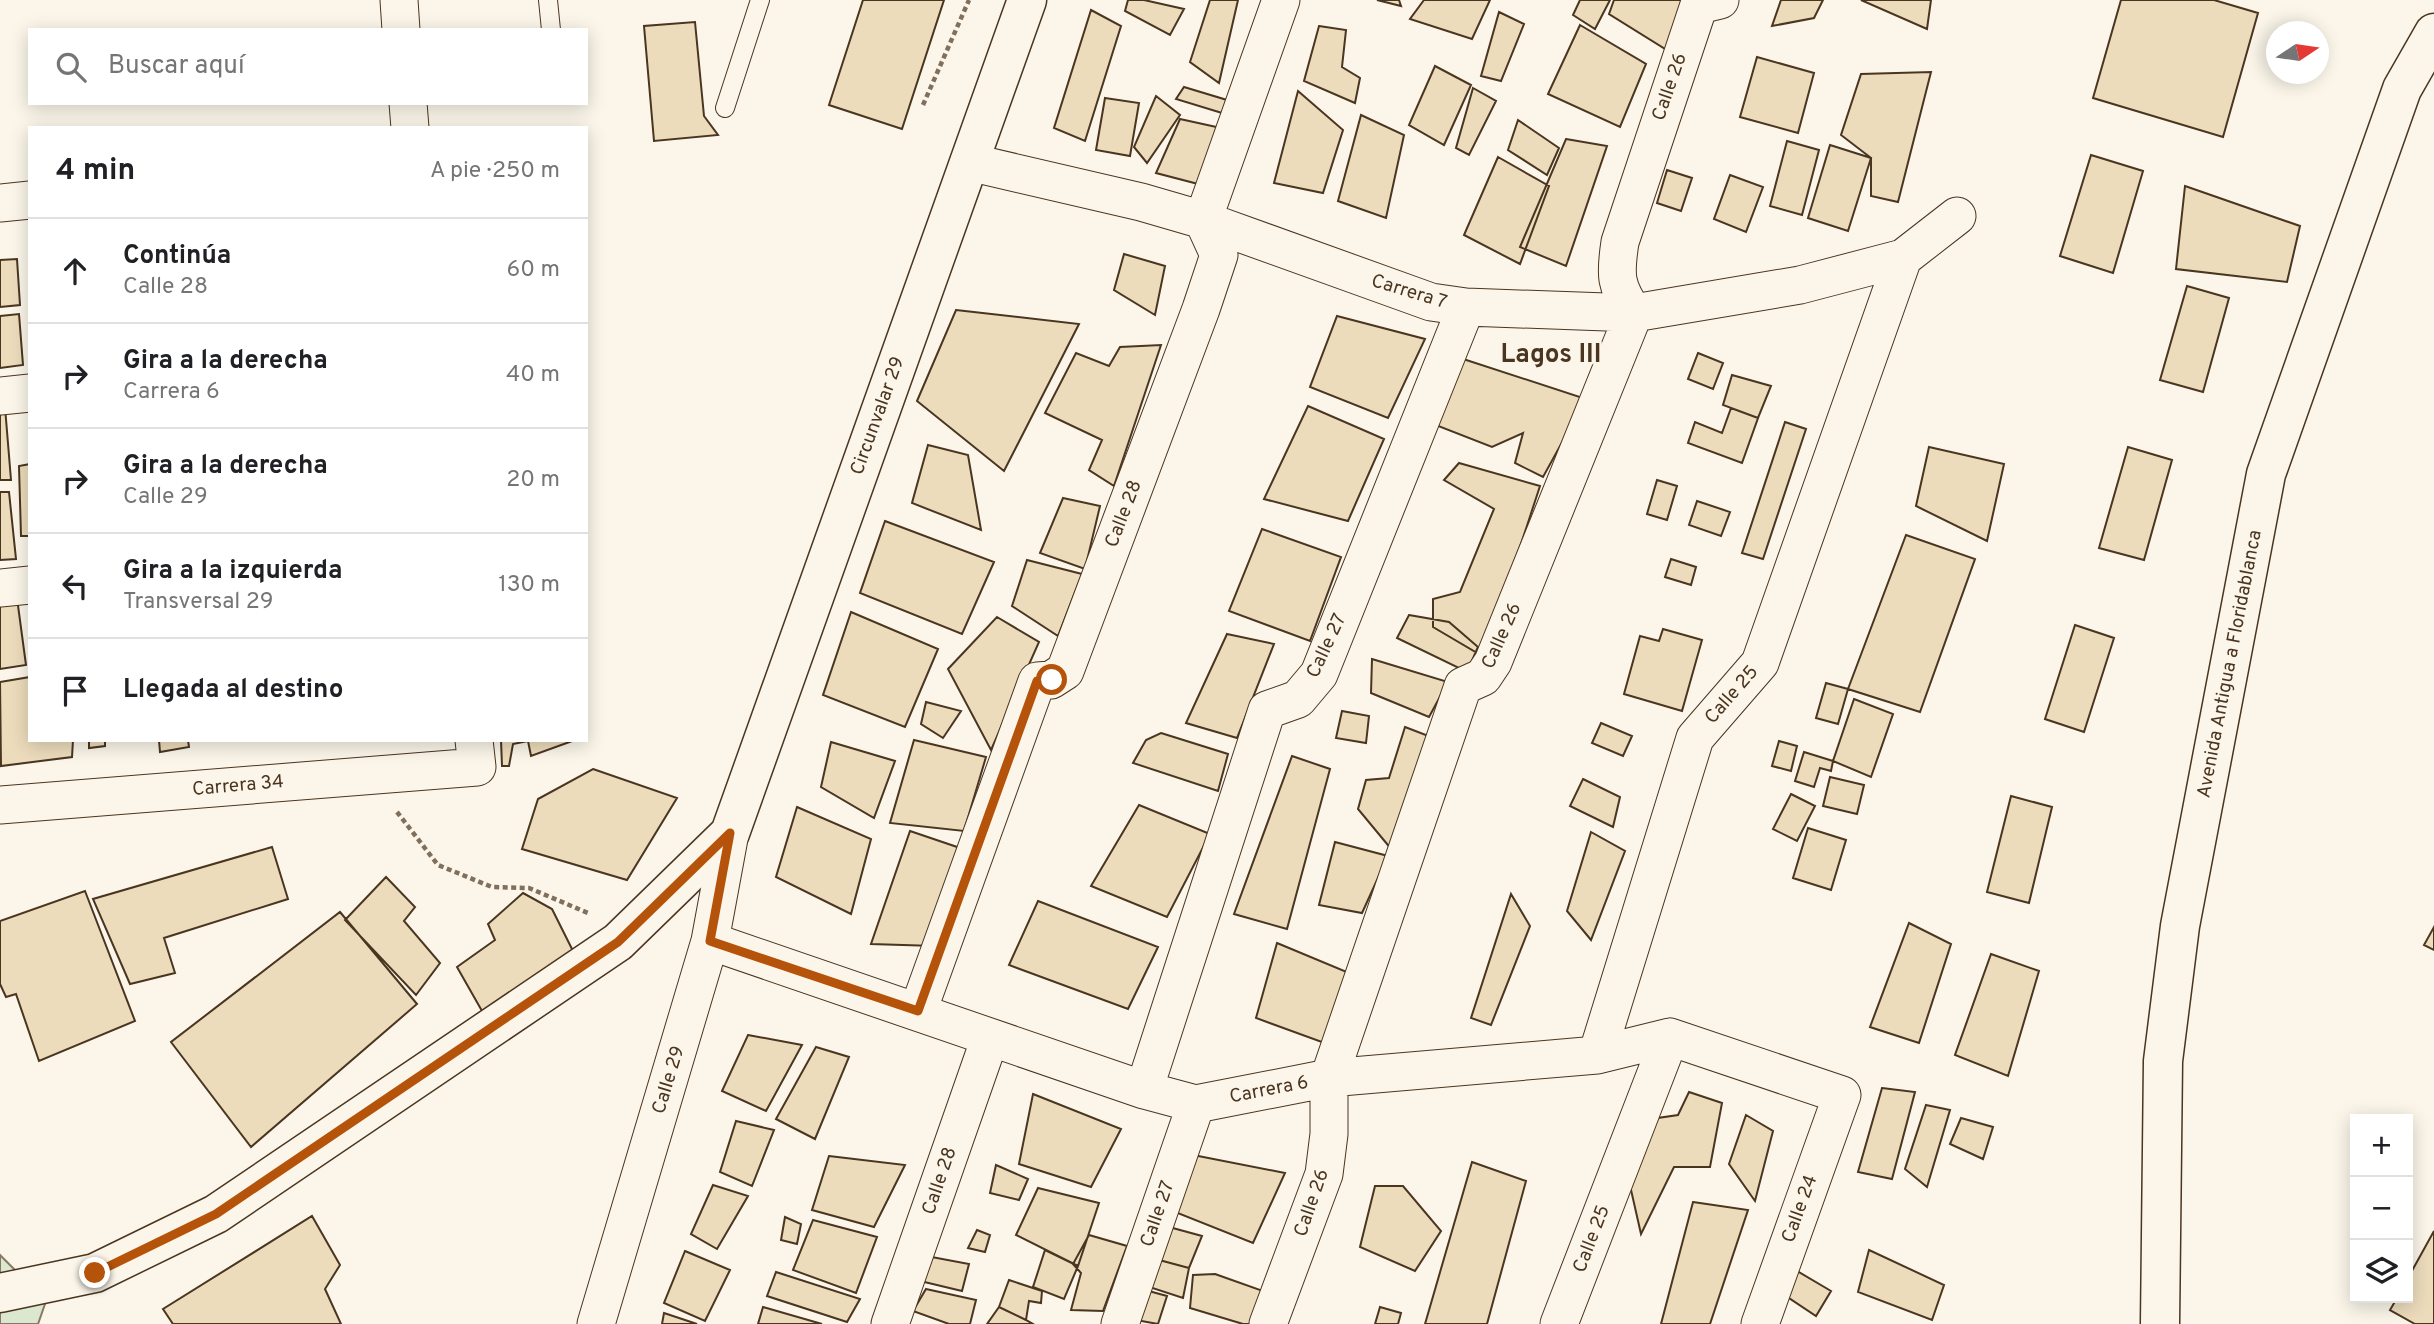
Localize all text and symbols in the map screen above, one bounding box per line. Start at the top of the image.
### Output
north arrow [2266,21,2329,84]
search box [28,28,588,105]
icon: search [52,48,90,86]
text: Buscar aquí [108,50,245,83]
street label: Calle 26 [1647,50,1693,124]
text: 4 min [56,153,135,190]
text: A pie · 250 m [430,157,560,186]
text: Continúa [123,240,231,273]
icon: ahead [56,252,94,290]
text: 60 m [507,256,560,285]
street label: Carrera 7 [1368,269,1450,315]
text: Calle 28 [123,273,208,302]
district label: Lagos III [1501,339,1601,372]
text: Gira a la derecha [123,345,328,378]
street label: Circunvalar 29 [845,354,911,478]
icon: right [56,357,94,395]
text: 40 m [506,361,560,390]
text: Carrera 6 [123,378,220,407]
text: Gira a la derecha [123,450,328,483]
icon: right [56,462,94,500]
text: 20 m [506,466,560,495]
street label: Calle 28 [1100,477,1148,551]
text: Calle 29 [123,483,208,512]
street label: Avenida Antigua a Floridablanca [2192,528,2268,800]
text: Gira a la izquierda [123,555,342,588]
icon: left [56,567,94,605]
text: 130 m [498,571,560,600]
text: Transversal 29 [123,588,274,617]
street label: Calle 26 [1477,599,1527,673]
street label: Calle 27 [1302,610,1352,682]
street label: Calle 25 [1700,661,1764,729]
route start [1036,664,1067,695]
icon: arrive [56,672,94,710]
text: Llegada al destino [123,674,343,707]
street label: Carrera 34 [191,770,285,802]
street label: Calle 29 [647,1043,691,1117]
street label: Carrera 6 [1227,1071,1311,1109]
map controls [2350,1114,2413,1303]
button: + [2350,1114,2413,1177]
street label: Calle 28 [917,1144,963,1218]
street label: Calle 26 [1289,1166,1335,1240]
street label: Calle 24 [1777,1172,1823,1246]
button: − [2350,1177,2413,1240]
street label: Calle 27 [1136,1178,1180,1250]
street label: Calle 25 [1568,1202,1616,1276]
button: layers [2350,1240,2413,1303]
route end [79,1257,110,1288]

